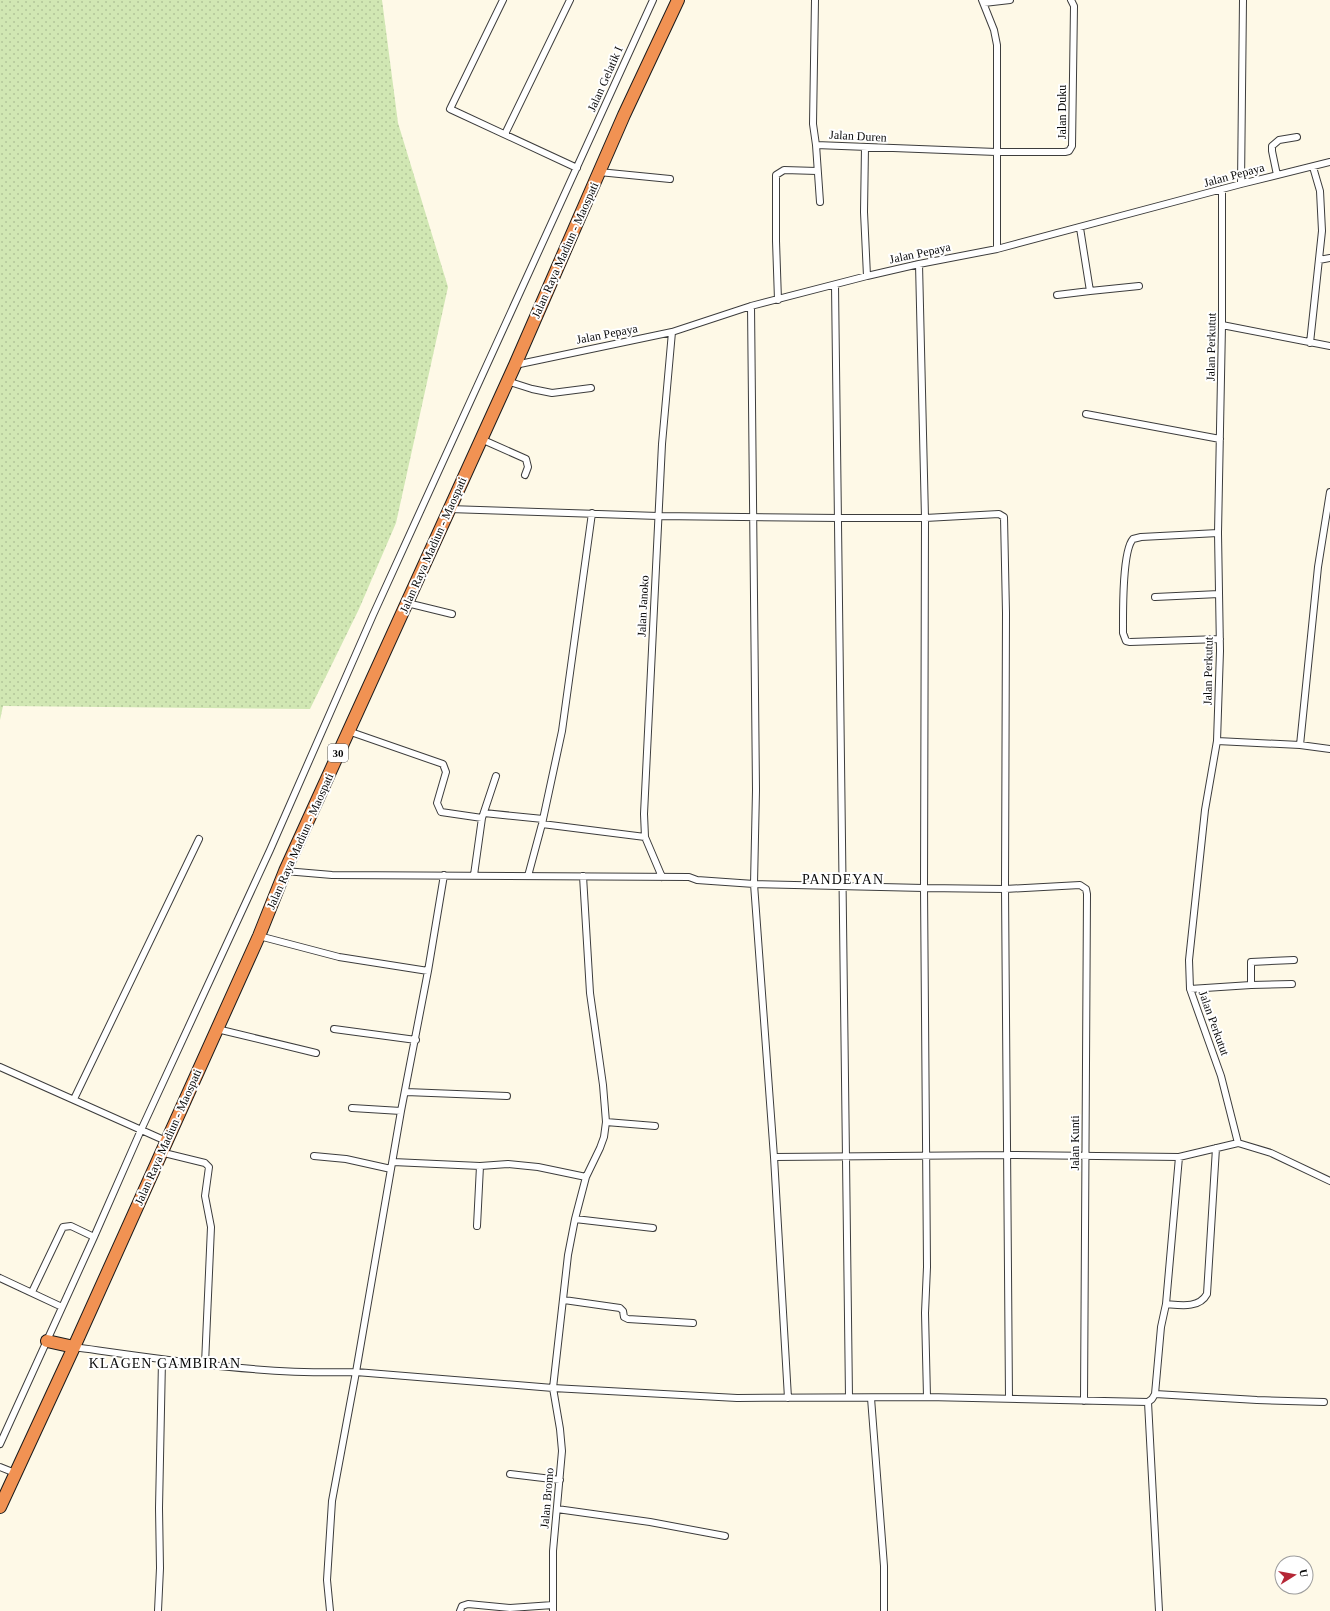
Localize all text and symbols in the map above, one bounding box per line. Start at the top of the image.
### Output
street label: Jalan Gelatik I [584,44,626,114]
street label: Jalan Duku [1055,85,1069,139]
street label: Jalan Duren [829,128,887,144]
street label: Jalan Pepaya [1202,160,1267,190]
street label: Jalan Raya Madiun - Maospati [529,179,602,320]
street label: Jalan Pepaya [888,240,953,266]
street label: Jalan Perkutut [1203,312,1219,381]
street label: Jalan Pepaya [575,321,640,347]
street label: Jalan Raya Madiun - Maospati [397,474,470,615]
street label: Jalan Janoko [634,575,652,637]
street label: Jalan Perkutut [1200,636,1216,705]
road number: 30 [328,744,348,762]
street label: Jalan Raya Madiun - Maospati [264,770,337,911]
district label: PANDEYAN [802,872,884,887]
street label: Jalan Perkutut [1196,989,1232,1058]
street label: Jalan Raya Madiun - Maospati [132,1066,205,1207]
street label: Jalan Kunti [1068,1115,1082,1171]
district label: KLAGEN GAMBIRAN [89,1356,241,1371]
street label: Jalan Bromo [537,1467,557,1529]
north arrow [1274,1555,1314,1595]
text: U [1297,1568,1310,1578]

